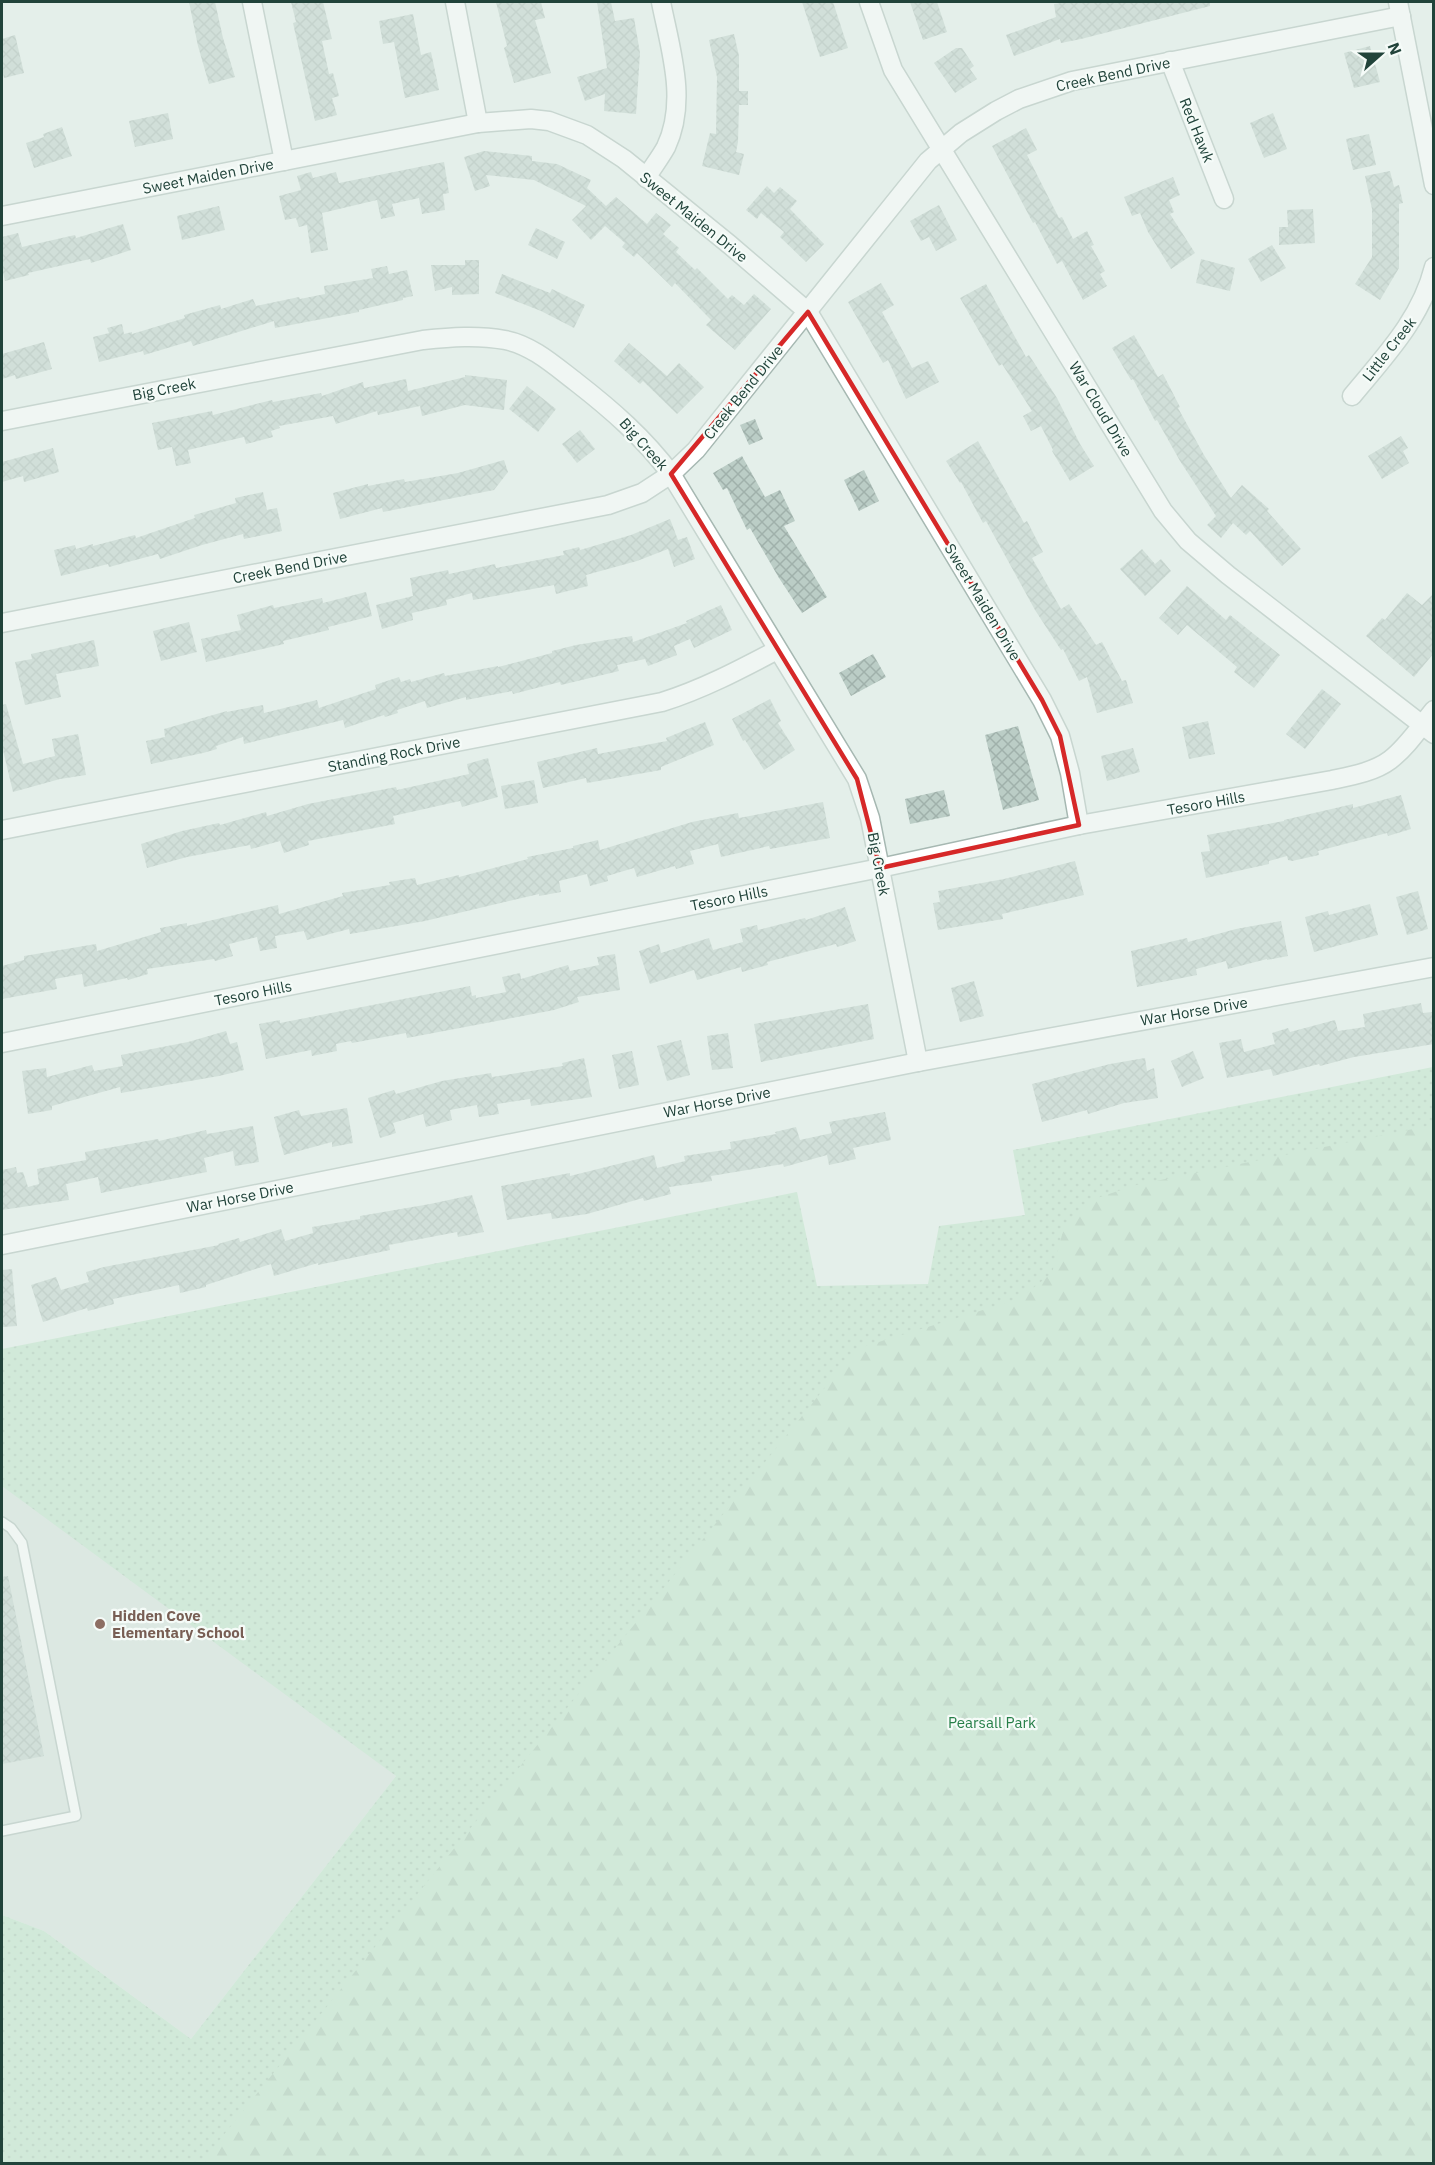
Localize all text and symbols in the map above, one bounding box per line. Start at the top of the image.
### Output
north arrow [1351,24,1411,84]
text: N [1384,40,1406,58]
street label: Creek Bend Drive [1054,53,1172,95]
street label: Red Hawk [1175,95,1219,165]
street label: Sweet Maiden Drive [141,154,275,198]
street label: Sweet Maiden Drive [636,168,752,266]
street label: Little Creek [1358,313,1420,385]
street label: Creek Bend Drive [699,341,787,443]
street label: War Cloud Drive [1065,358,1137,460]
street label: Big Creek [131,374,197,404]
street label: Big Creek [615,414,673,474]
street label: Sweet Maiden Drive [941,540,1025,664]
street label: Creek Bend Drive [231,547,349,587]
street label: Standing Rock Drive [326,732,462,776]
street label: Tesoro Hills [1166,787,1246,819]
street label: Big Creek [864,831,894,897]
street label: Tesoro Hills [689,881,769,915]
street label: Tesoro Hills [213,976,293,1010]
street label: War Horse Drive [1139,992,1249,1030]
street label: War Horse Drive [662,1082,772,1122]
street label: War Horse Drive [185,1177,295,1217]
place label: Hidden Cove Elementary School [112,1606,245,1642]
marker: Hidden Cove Elementary School [93,1617,107,1631]
park label: Pearsall Park [948,1713,1036,1732]

